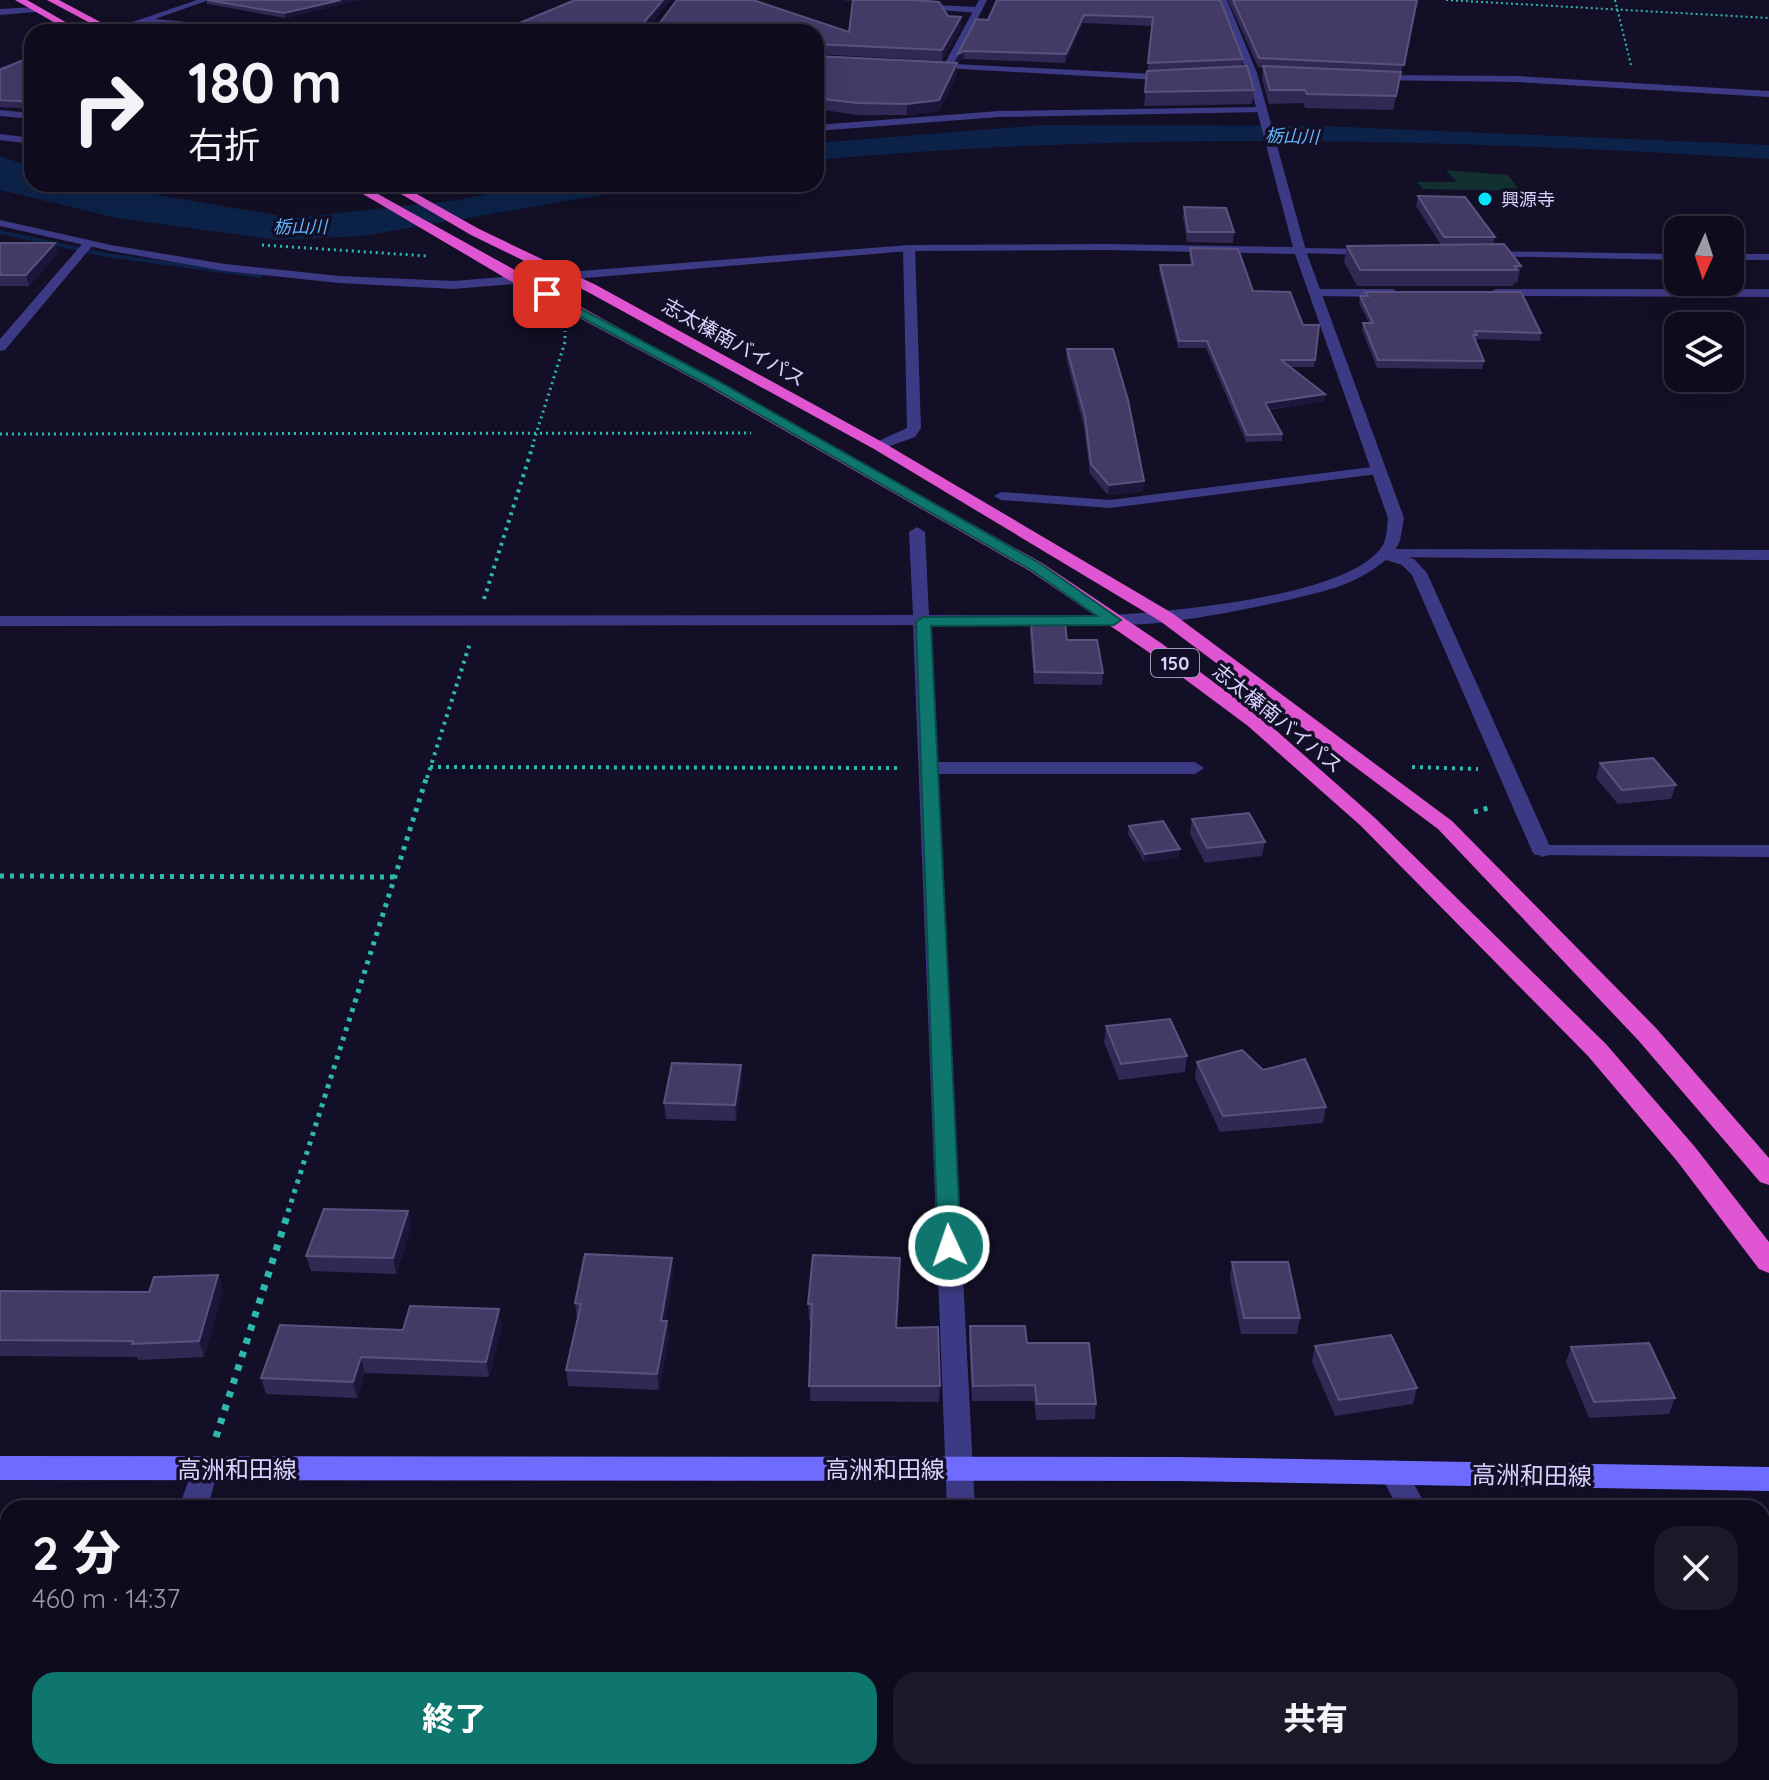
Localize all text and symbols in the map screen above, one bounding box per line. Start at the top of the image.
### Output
text: 180 m [188,47,342,117]
icon: right [56,56,160,160]
text: 右折 [188,122,260,167]
water label: 栃山川 [1265,124,1321,149]
place label: 興源寺 [1501,188,1555,211]
marker: 興源寺 [1476,190,1494,208]
water label: 栃山川 [273,215,329,238]
north arrow [1664,216,1744,296]
map controls [1664,216,1744,392]
pin [513,260,581,328]
icon: arrive [525,272,569,316]
street label: 志太榛南バイパス [658,292,810,392]
button: layers [1664,312,1744,392]
road number: 150 [1151,649,1199,677]
street label: 志太榛南バイパス [1208,658,1348,778]
position arrow [907,1204,991,1288]
street label: 高洲和田線 [177,1454,297,1484]
street label: 高洲和田線 [825,1454,945,1484]
street label: 高洲和田線 [1472,1459,1592,1491]
text: 2 分 [32,1522,121,1582]
button: close [1654,1526,1738,1610]
text: 460 m · 14:37 [32,1582,180,1615]
button: 終了 [32,1672,877,1764]
button: 共有 [893,1672,1738,1764]

